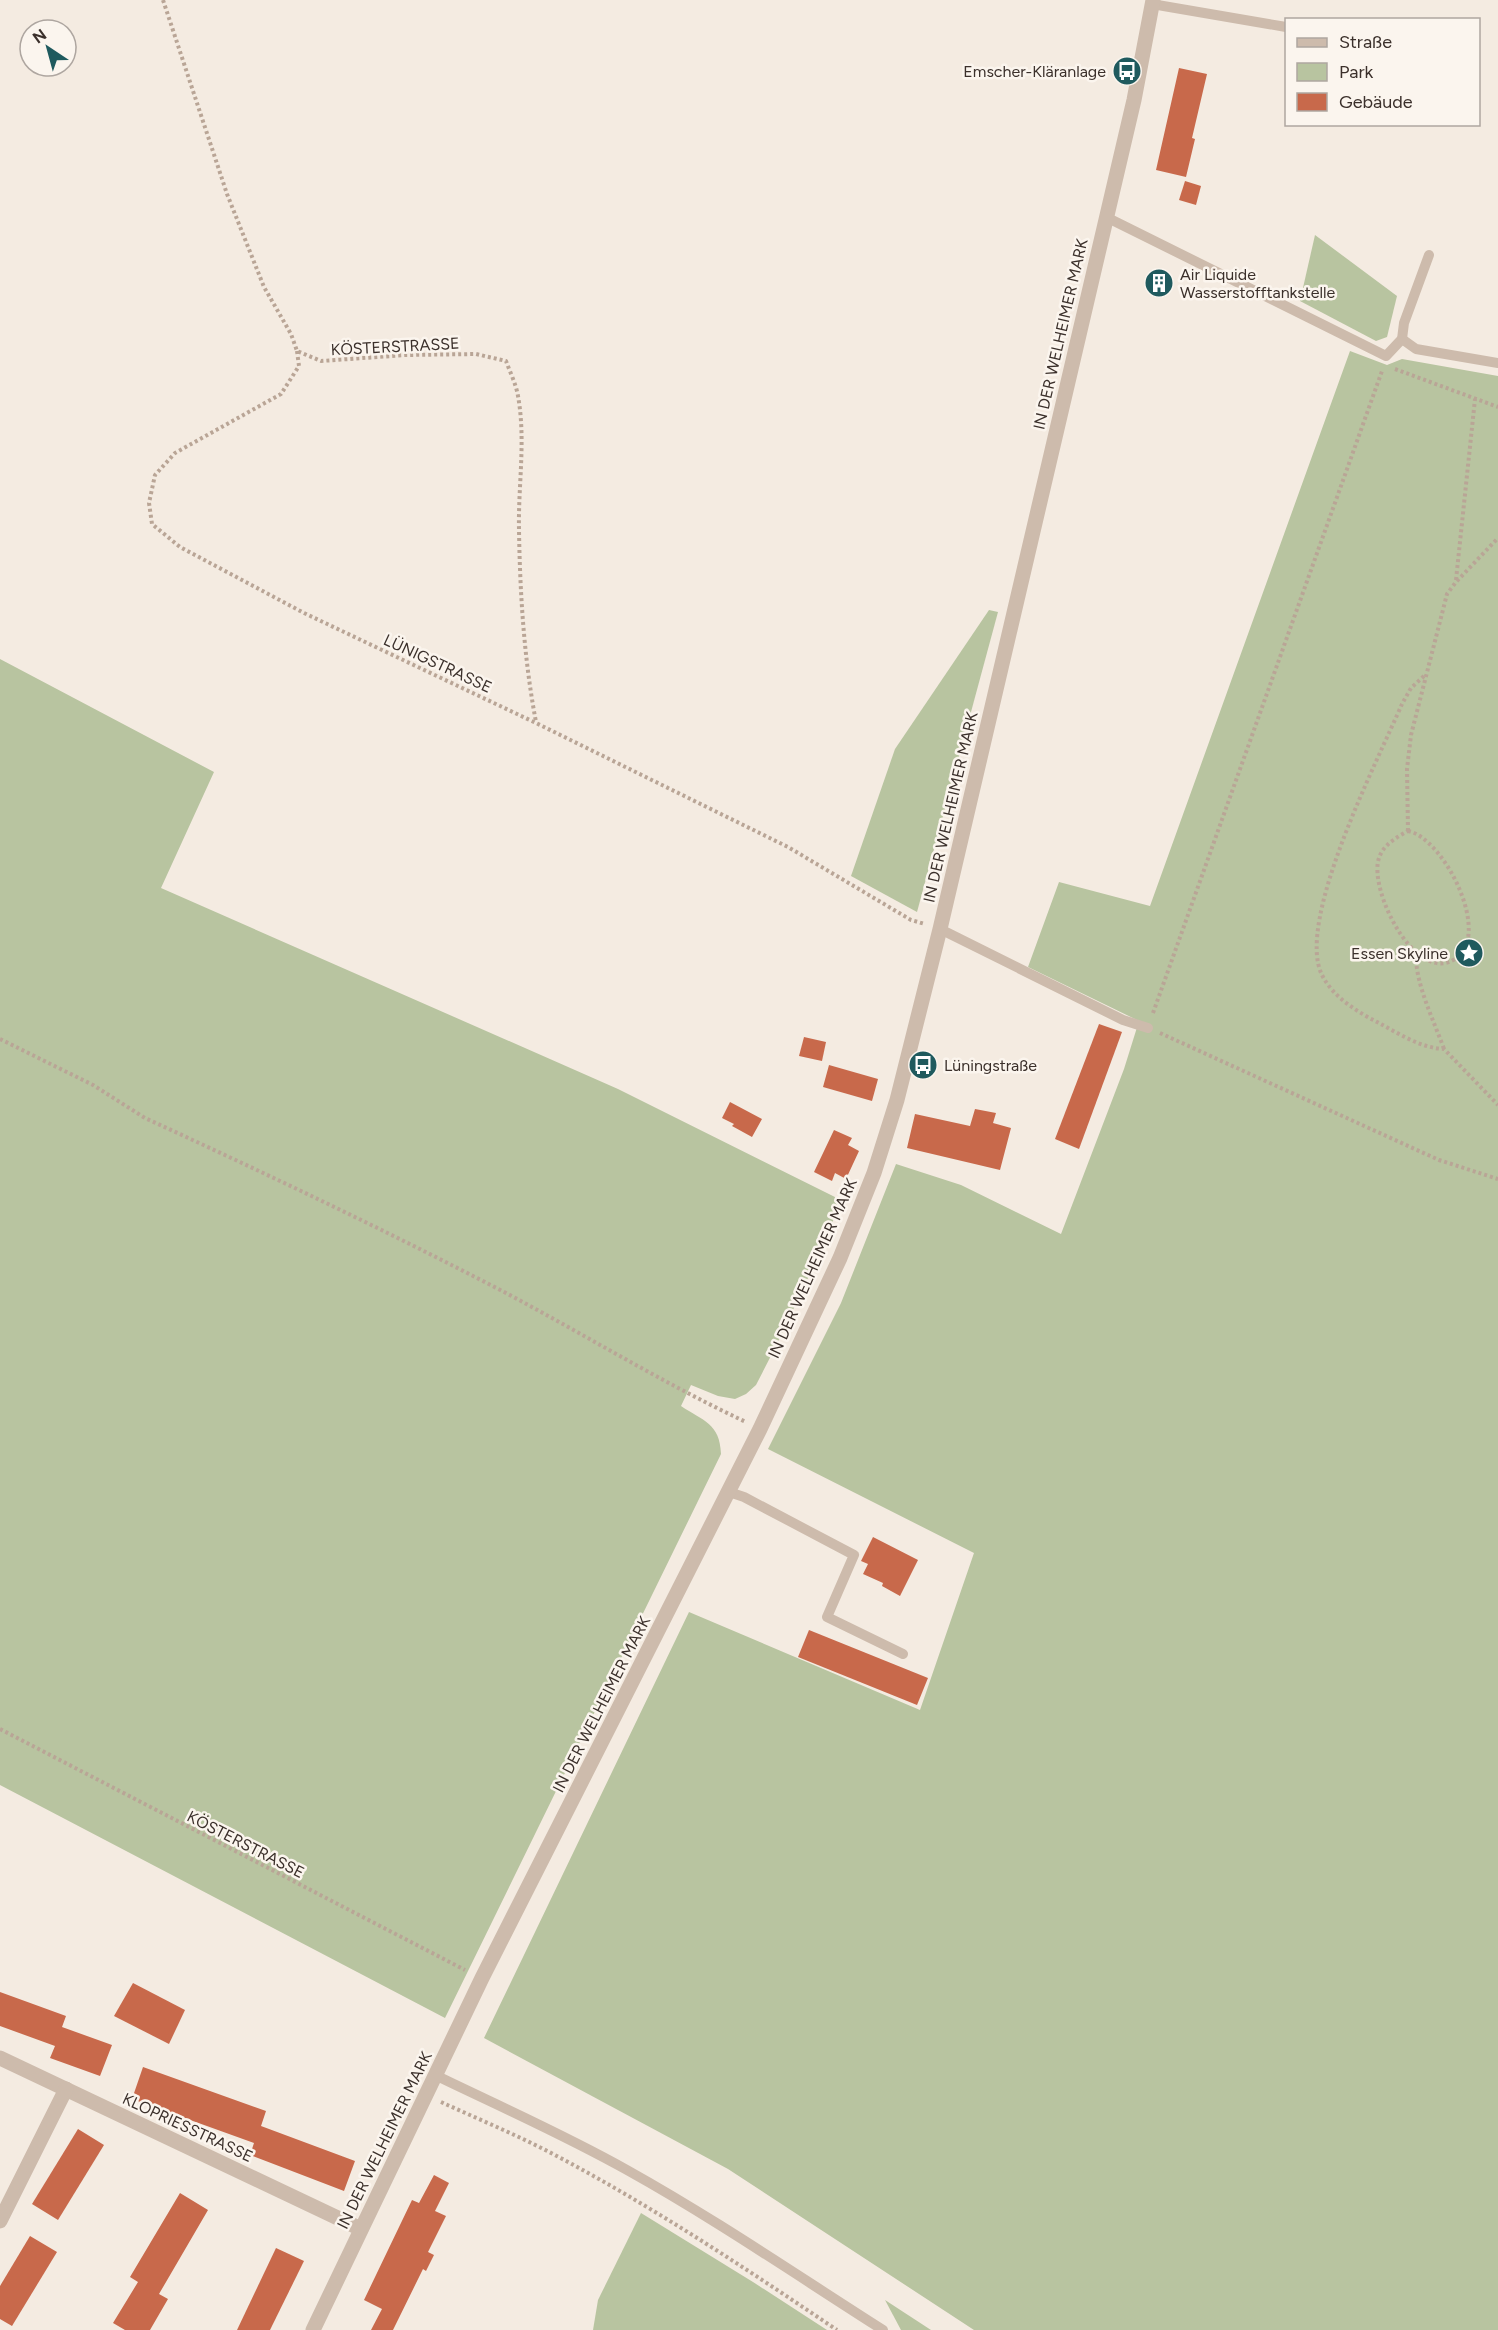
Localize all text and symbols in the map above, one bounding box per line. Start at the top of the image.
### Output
north arrow [18,18,78,78]
legend [1285,18,1480,126]
text: N [29,25,50,48]
text: Straße [1339,31,1392,53]
bus stop icon: Emscher-Kläranlage [1111,55,1143,87]
text: Park [1339,61,1374,83]
place label: Emscher-Kläranlage [963,62,1106,81]
text: Gebäude [1339,91,1413,113]
street label: IN DER WELHEIMER MARK [1029,237,1092,431]
place label: Air Liquide Wasserstofftankstelle [1180,265,1336,302]
building icon: Air Liquide Wasserstofftankstelle [1143,267,1175,299]
street label: KÖSTERSTRASSE [330,334,460,359]
street label: LÜNIGSTRASSE [381,630,495,697]
street label: IN DER WELHEIMER MARK [919,710,982,904]
place icon: Essen Skyline [1453,937,1485,969]
place label: Essen Skyline [1351,944,1448,963]
bus stop icon: Lüningstraße [907,1049,939,1081]
place label: Lüningstraße [944,1056,1037,1075]
street label: IN DER WELHEIMER MARK [764,1175,861,1361]
street label: IN DER WELHEIMER MARK [549,1613,654,1796]
street label: KÖSTERSTRASSE [184,1807,308,1882]
street label: IN DER WELHEIMER MARK [333,2048,436,2232]
street label: KLOPRIESSTRASSE [120,2089,256,2166]

